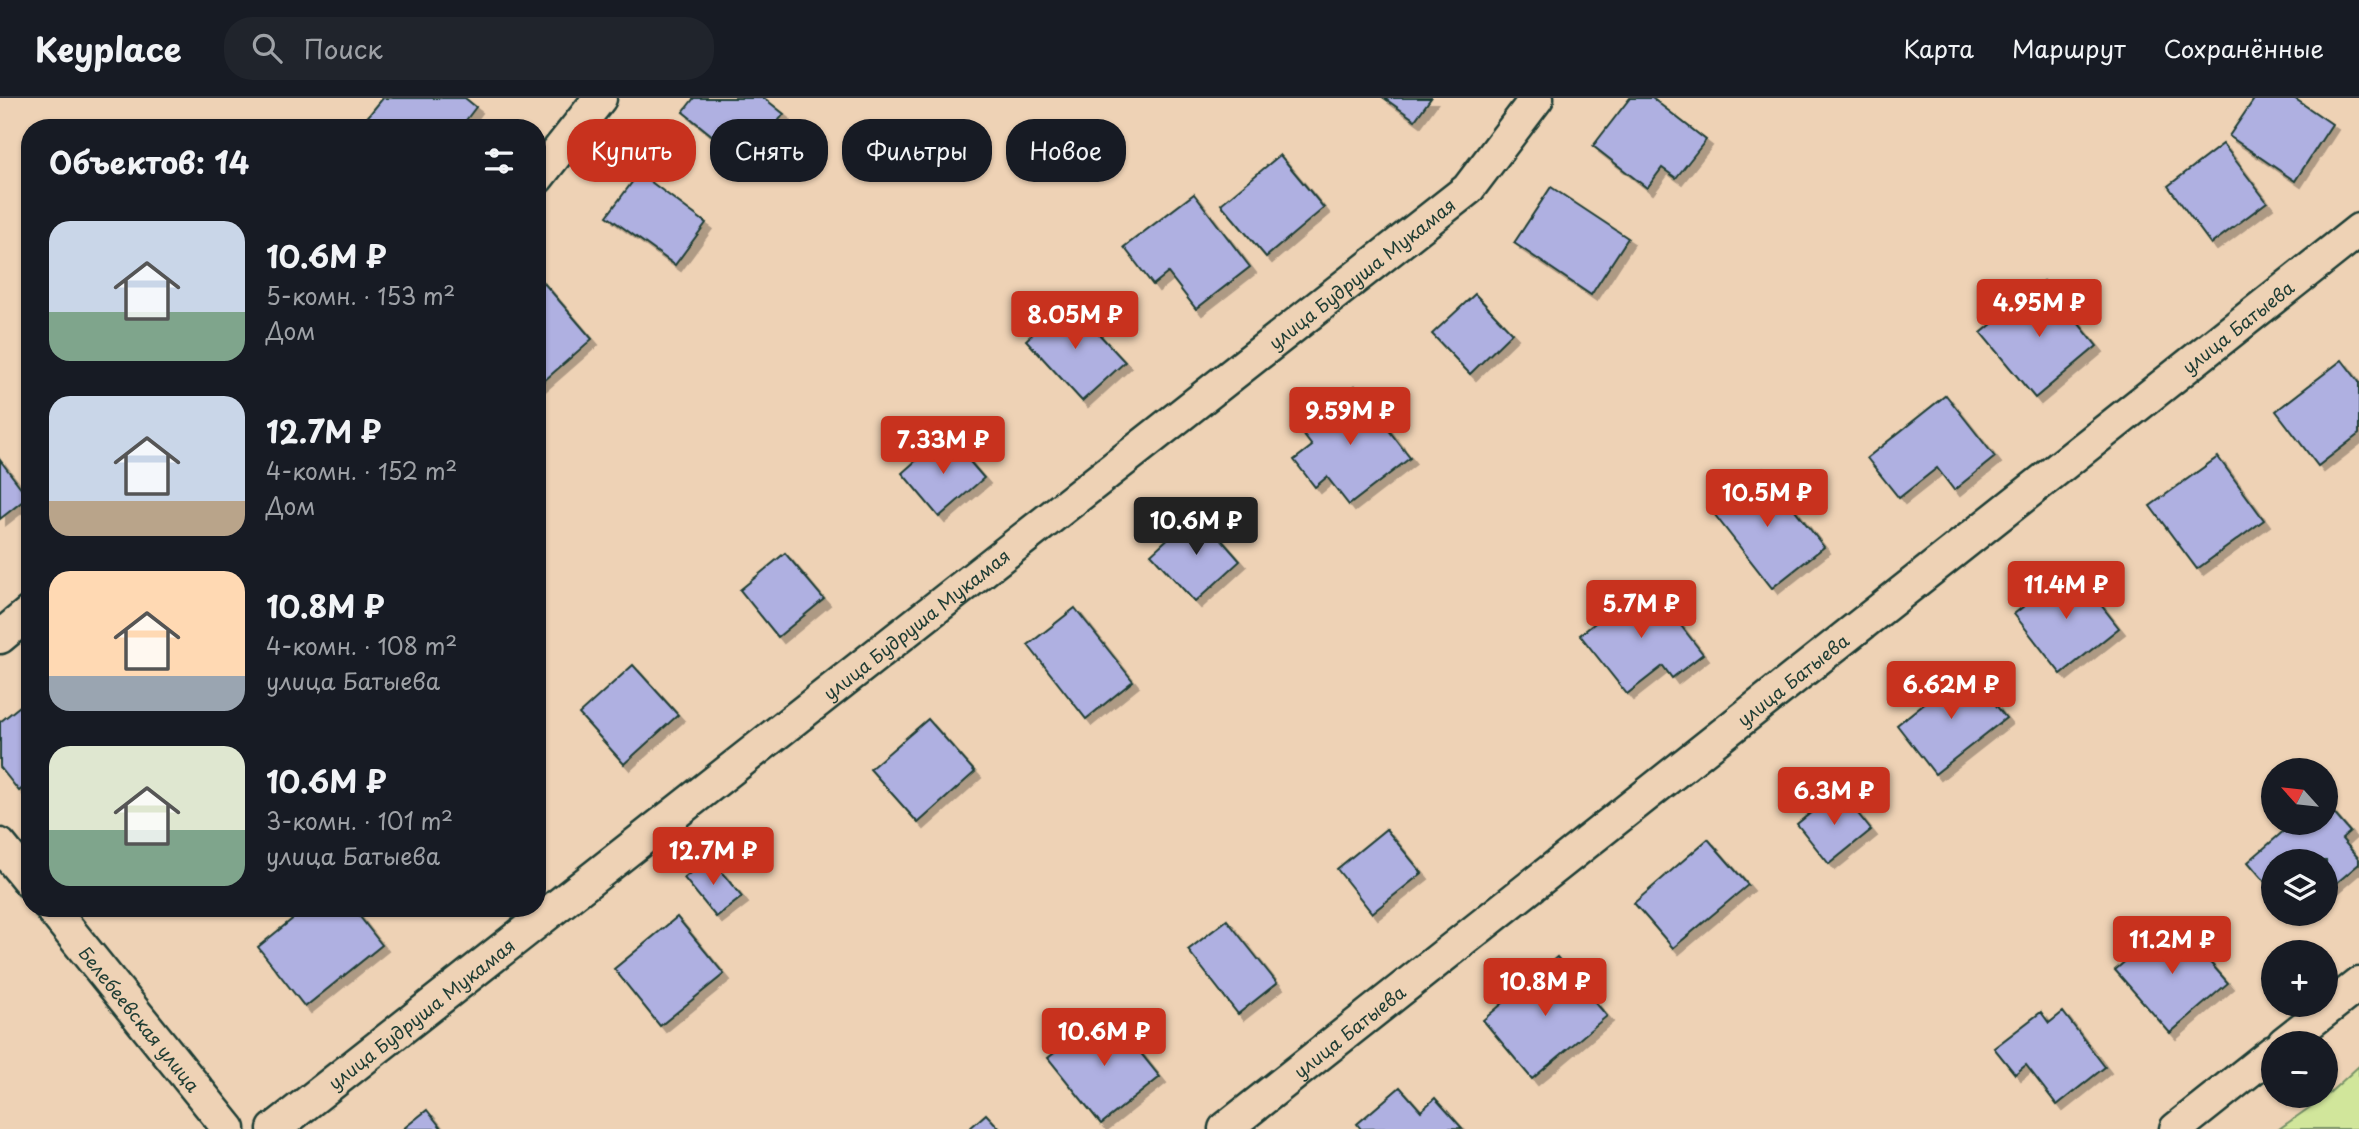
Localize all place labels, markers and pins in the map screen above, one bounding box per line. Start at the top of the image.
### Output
pin: 4.95M ₽ [1974,280,2104,339]
pin: 8.05M ₽ [1010,292,1140,351]
pin: 9.59M ₽ [1285,388,1415,447]
pin: 7.33M ₽ [878,416,1008,476]
pin: 10.5M ₽ [1702,470,1832,529]
pin: 10.6M ₽ [1131,498,1261,557]
pin: 11.4M ₽ [2001,561,2131,621]
pin: 5.7M ₽ [1584,580,1698,640]
pin: 6.62M ₽ [1886,662,2016,721]
pin: 6.3M ₽ [1777,768,1891,827]
pin: 12.7M ₽ [648,828,778,887]
pin: 11.2M ₽ [2107,916,2237,976]
pin: 10.8M ₽ [1480,958,1610,1018]
pin: 10.6M ₽ [1039,1009,1169,1068]

